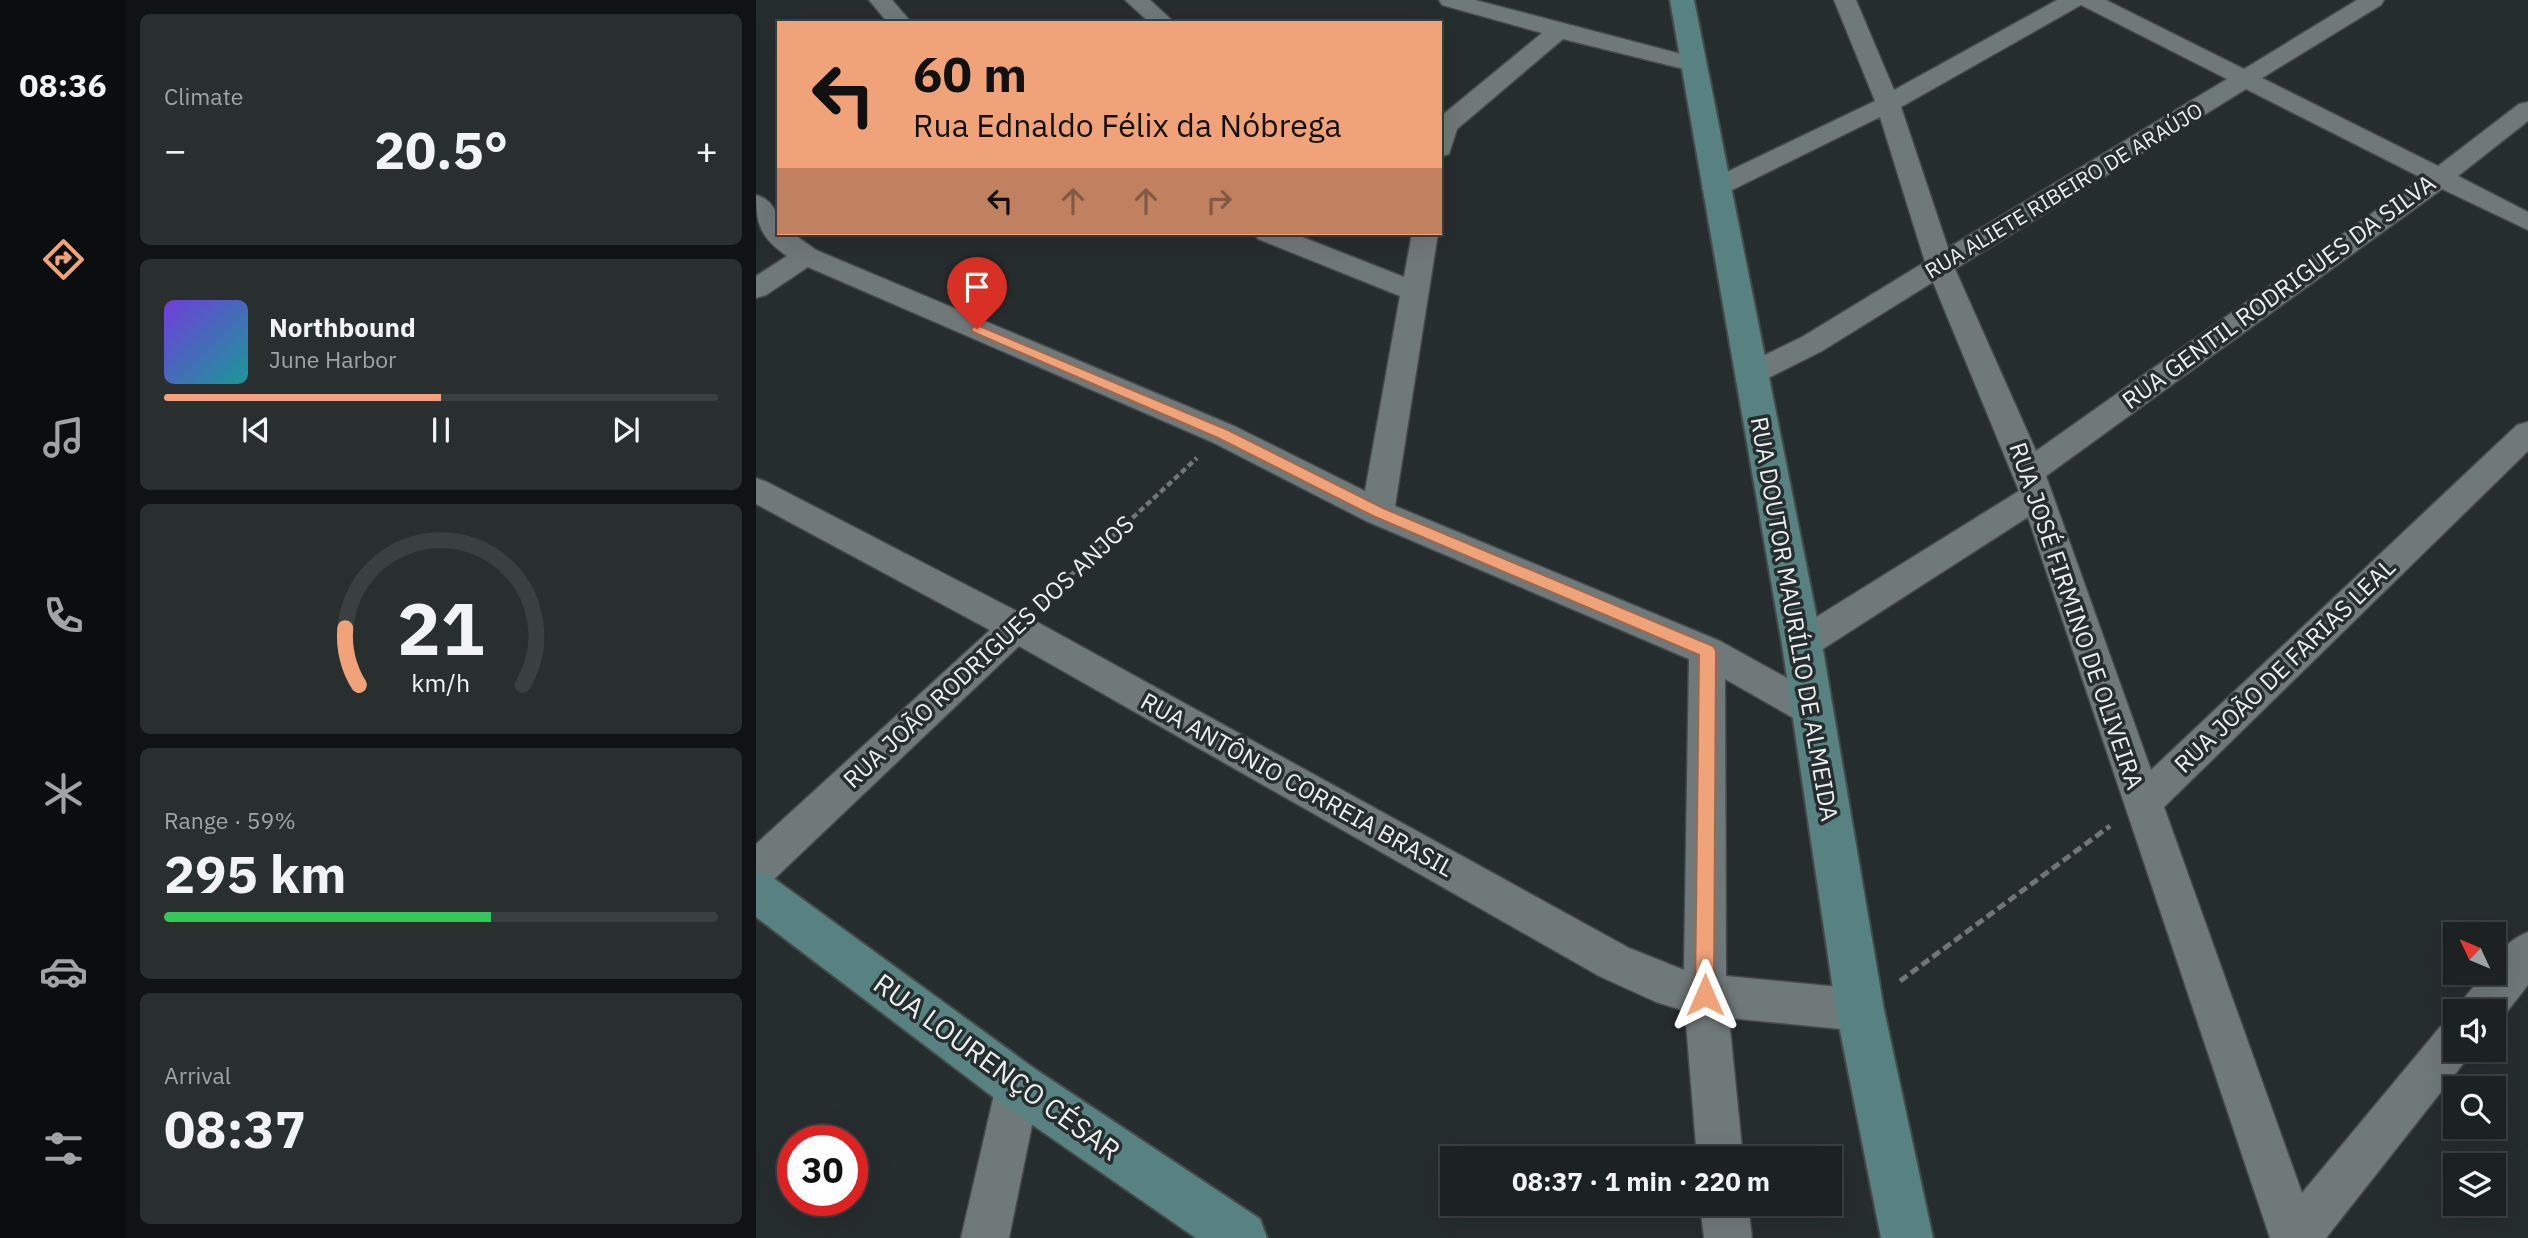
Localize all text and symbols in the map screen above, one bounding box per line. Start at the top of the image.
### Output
text: 60 m [913,42,1027,105]
icon: left [798,49,889,140]
text: 08:36 [19,64,107,106]
text: Climate [164,81,243,111]
street label: RUA ALIETE RIBEIRO DE ARAÚJO [1919,96,2208,284]
text: Rua Ednaldo Félix da Nóbrega [913,104,1342,146]
text: 20.5° [374,116,508,183]
text: − [164,125,187,174]
text: + [695,125,718,174]
street label: RUA GENTIL RODRIGUES DA SILVA [2115,166,2442,416]
icon: left [981,182,1019,220]
icon: ahead [1054,182,1092,220]
icon: ahead [1127,182,1165,220]
icon: right [1200,182,1238,220]
icon: directions [39,235,88,284]
pin [947,257,1007,329]
icon: arrive [958,268,996,306]
text: Northbound [269,310,416,344]
text: June Harbor [269,344,397,374]
icon: previous [237,411,275,449]
icon: pause [422,411,460,449]
icon: next [607,411,645,449]
icon: music [39,413,88,462]
street label: RUA DOUTOR MAURÍLIO DE ALMEIDA [1744,414,1846,824]
street label: RUA JOSÉ FIRMINO DE OLIVEIRA [2002,438,2152,794]
street label: RUA JOÃO RODRIGUES DOS ANJOS [836,508,1141,795]
street label: RUA JOÃO DE FARIAS LEAL [2167,551,2402,779]
text: 21 [397,580,485,675]
icon: phone [39,591,88,640]
text: km/h [412,666,470,699]
street label: RUA ANTÔNIO CORREIA BRASIL [1135,685,1460,884]
icon: climate [39,769,88,818]
text: Range · 59% [164,805,296,835]
text: 295 km [164,840,346,907]
north arrow [2443,922,2506,985]
map controls [2443,922,2506,1216]
icon: car [39,947,88,996]
position arrow [1668,958,1742,1032]
street label: RUA LOURENÇO CÉSAR [867,965,1128,1169]
button: sound [2443,999,2506,1062]
text: Arrival [164,1060,231,1090]
button: search [2443,1076,2506,1139]
text: 08:37 [164,1095,306,1162]
icon: filters [39,1124,88,1173]
speed limit sign: 30 [777,1125,868,1216]
button: layers [2443,1153,2506,1216]
text: 08:37 · 1 min · 220 m [1512,1164,1770,1198]

